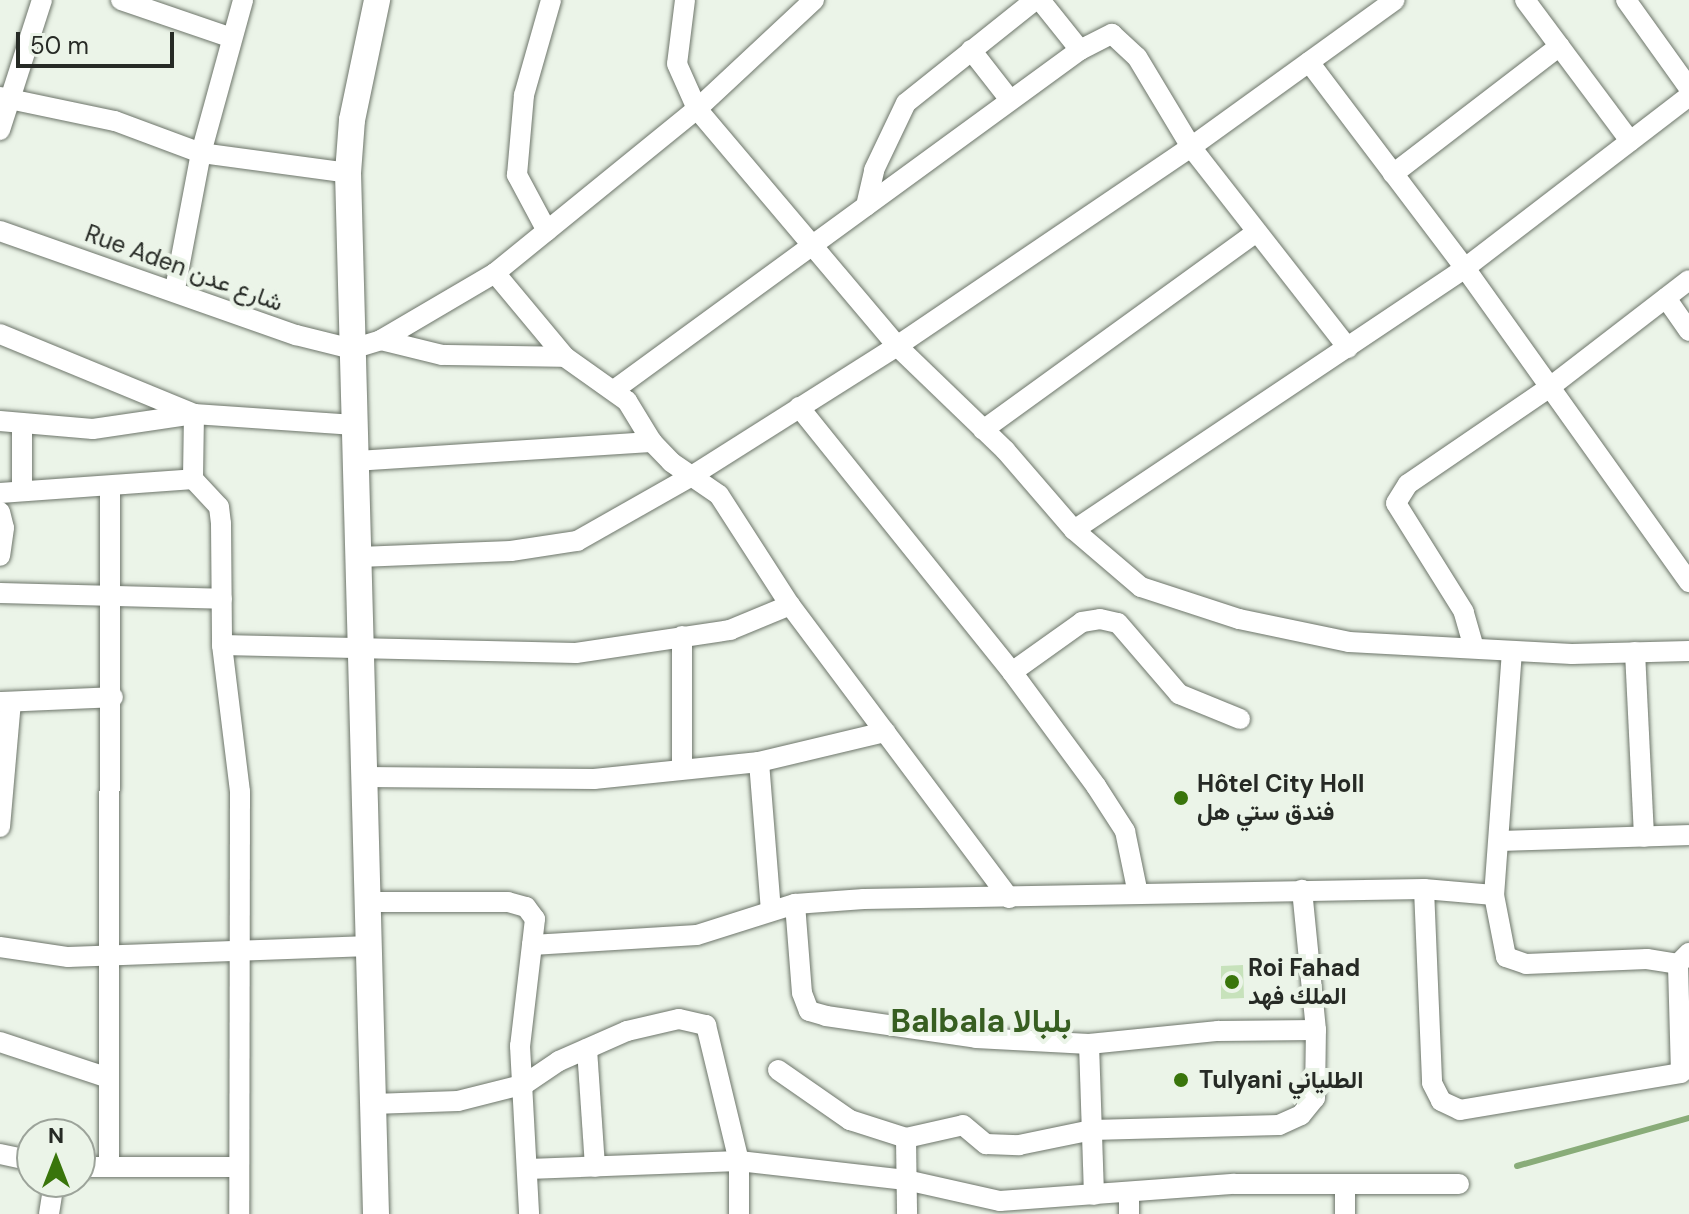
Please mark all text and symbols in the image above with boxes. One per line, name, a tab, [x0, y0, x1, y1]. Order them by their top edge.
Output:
scale bar	[20, 16, 178, 66]
text: 50 m	[30, 30, 89, 61]
street label: Rue Aden شارع عدن	[81, 219, 287, 317]
place label: Hôtel City Holl فندق ستي هل	[1197, 770, 1364, 826]
marker: Hôtel City Holl فندق ستي هل	[1172, 789, 1190, 807]
place label: Roi Fahad الملك فهد	[1248, 954, 1360, 1010]
marker: Roi Fahad الملك فهد	[1223, 973, 1241, 991]
district label: Balbala بلبالا	[891, 1002, 1071, 1040]
place label: Tulyani الطلياني	[1199, 1066, 1363, 1094]
marker: Tulyani الطلياني	[1170, 1069, 1192, 1091]
north arrow	[16, 1118, 96, 1198]
text: N	[48, 1121, 64, 1150]

